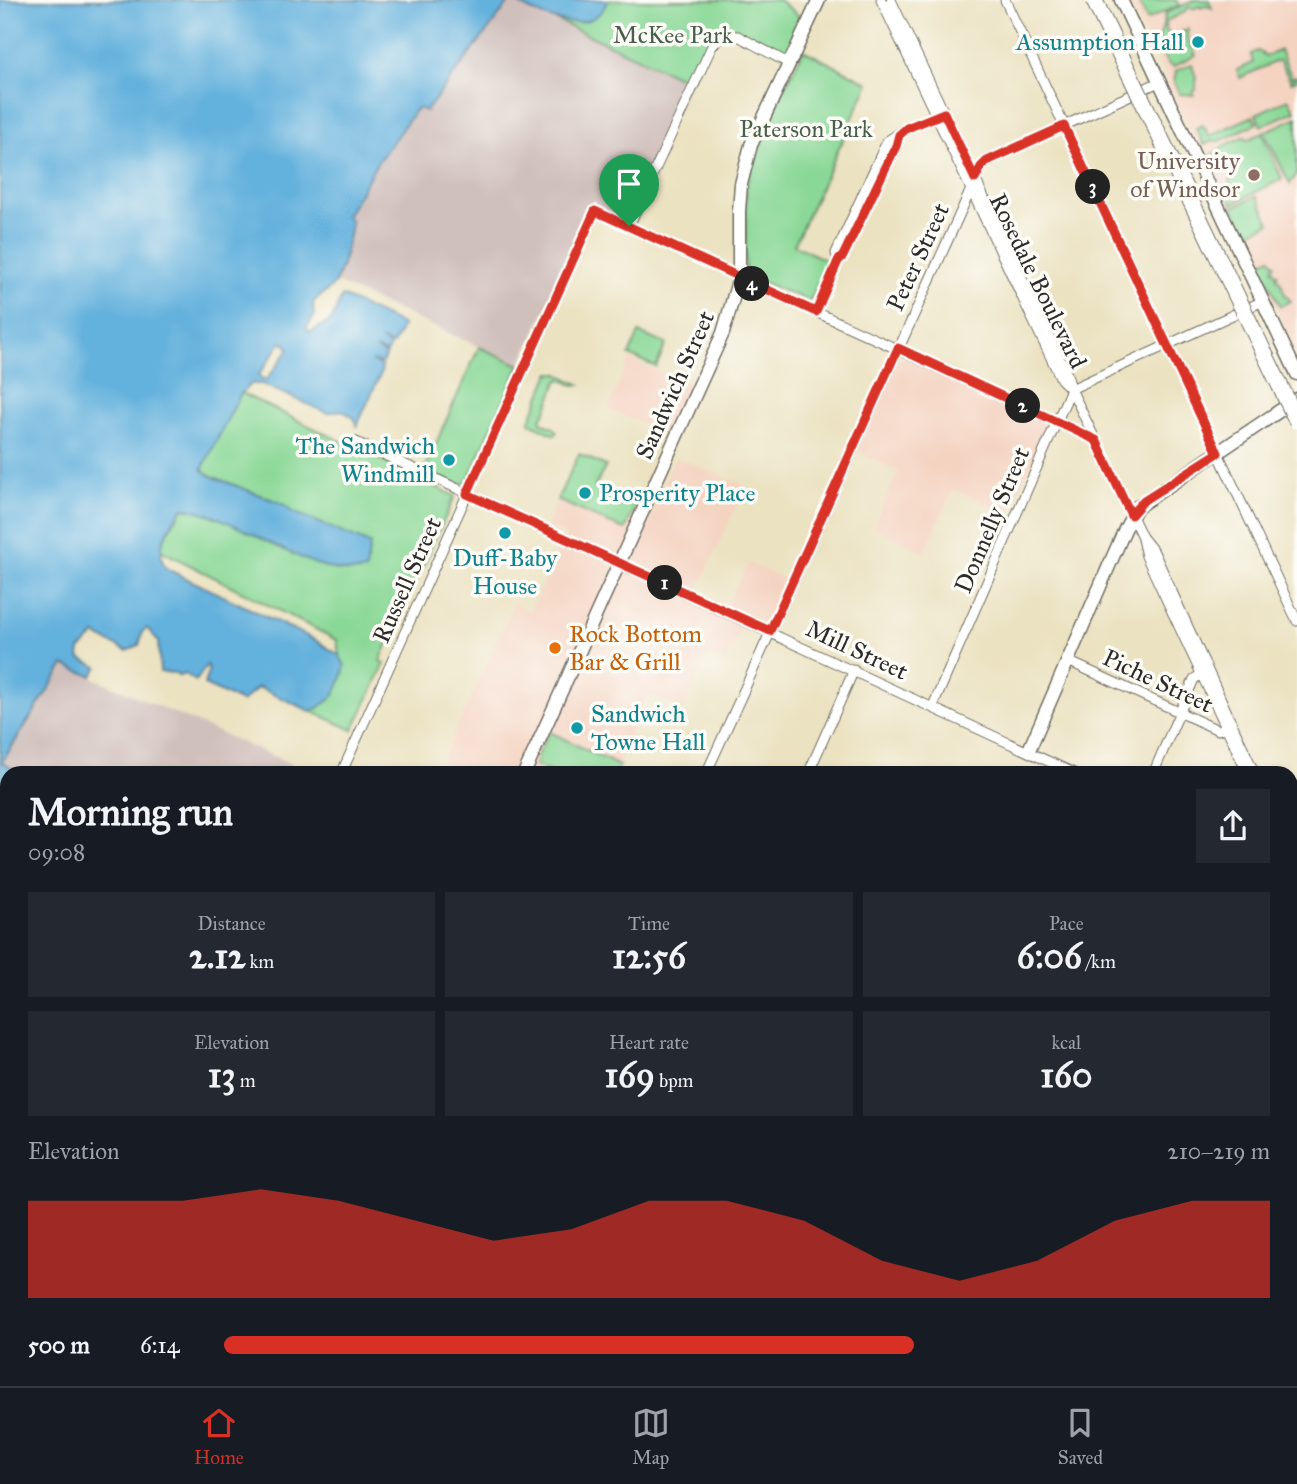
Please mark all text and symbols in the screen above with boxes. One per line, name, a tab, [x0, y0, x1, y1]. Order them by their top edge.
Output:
park label: McKee Park	[613, 20, 734, 50]
place label: Assumption Hall	[1015, 27, 1185, 57]
marker: Assumption Hall	[1190, 34, 1206, 50]
park label: Paterson Park	[739, 114, 874, 144]
place label: University of Windsor	[1130, 146, 1241, 204]
pin	[599, 154, 659, 226]
icon: arrive	[610, 165, 648, 203]
marker: University of Windsor	[1246, 167, 1262, 183]
pin: 3	[1076, 170, 1110, 204]
text: 3	[1089, 175, 1096, 198]
street label: Rosedale Boulevard	[983, 188, 1093, 374]
street label: Peter Street	[880, 198, 956, 316]
pin: 4	[734, 266, 770, 302]
text: 4	[746, 272, 757, 295]
street label: Sandwich Street	[629, 306, 721, 464]
pin: 2	[1006, 388, 1040, 424]
text: 2	[1018, 394, 1027, 417]
place label: The Sandwich Windmill	[296, 431, 435, 489]
street label: Donnelly Street	[948, 442, 1036, 598]
marker: The Sandwich Windmill	[441, 452, 457, 468]
place label: Prosperity Place	[599, 478, 755, 508]
marker: Prosperity Place	[577, 485, 593, 501]
street label: Russell Street	[366, 512, 448, 648]
marker: Duff-Baby House	[497, 525, 513, 541]
place label: Duff-Baby House	[453, 543, 558, 601]
pin: 1	[648, 566, 682, 600]
text: 1	[661, 571, 668, 594]
street label: Mill Street	[801, 613, 913, 687]
place label: Rock Bottom Bar & Grill	[569, 619, 702, 677]
marker: Rock Bottom Bar & Grill	[547, 640, 563, 656]
street label: Piche Street	[1098, 642, 1218, 720]
place label: Sandwich Towne Hall	[591, 699, 706, 757]
marker: Sandwich Towne Hall	[569, 720, 585, 736]
text: Morning run	[28, 789, 233, 835]
button: share	[1196, 789, 1270, 863]
text: 09:08	[28, 838, 85, 866]
text: Distance	[198, 912, 266, 935]
text: Time	[628, 912, 670, 935]
text: Pace	[1049, 912, 1084, 935]
text: 2.12	[189, 935, 245, 978]
text: 12:56	[612, 935, 686, 978]
text: 6:06	[1017, 935, 1082, 978]
text: km	[245, 950, 274, 973]
text: /km	[1082, 950, 1116, 973]
text: Elevation	[194, 1031, 269, 1054]
text: Heart rate	[609, 1031, 689, 1054]
text: kcal	[1051, 1031, 1081, 1054]
text: 13	[208, 1054, 236, 1097]
text: 169	[604, 1054, 655, 1097]
text: 160	[1040, 1054, 1092, 1097]
text: m	[236, 1069, 256, 1092]
text: bpm	[655, 1069, 694, 1092]
text: Elevation	[28, 1137, 119, 1165]
text: 210–219 m	[1167, 1137, 1270, 1165]
text: 500 m	[28, 1331, 90, 1359]
text: 6:14	[140, 1331, 180, 1359]
tab: Home	[194, 1404, 244, 1469]
tab: Map	[632, 1404, 670, 1469]
tab: Saved	[1058, 1404, 1103, 1469]

